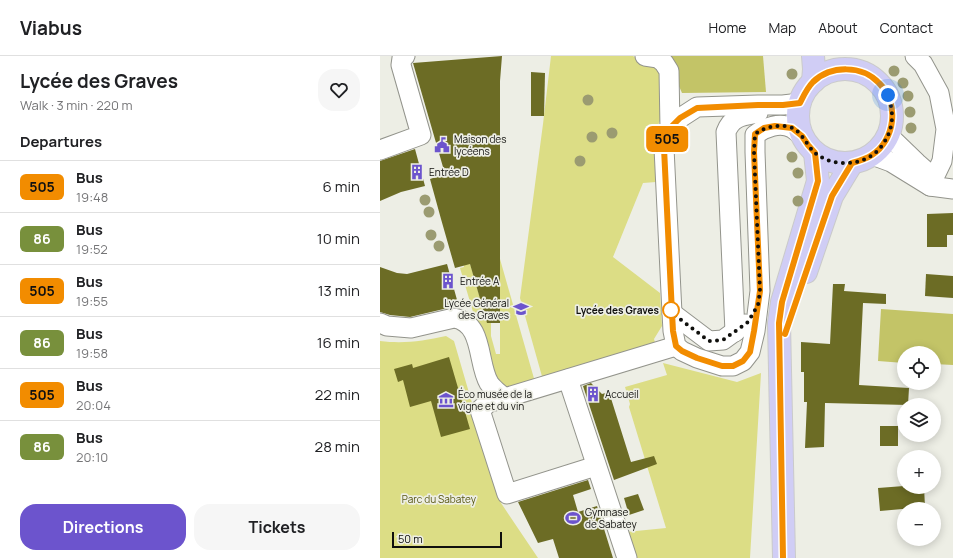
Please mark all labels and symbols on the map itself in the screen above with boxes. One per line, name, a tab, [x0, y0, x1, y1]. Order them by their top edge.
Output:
your location	[878, 85, 898, 105]
line badge: 505	[644, 126, 690, 152]
place label: Maison des lycéens	[454, 132, 506, 158]
public building icon: Maison des lycéens	[433, 136, 451, 154]
building icon: Entrée D	[408, 163, 426, 181]
place label: Entrée D	[429, 165, 469, 179]
building icon: Entrée A	[439, 272, 457, 290]
place label: Entrée A	[460, 274, 500, 288]
place label: Lycée Général des Graves	[444, 296, 509, 322]
school or university icon: Lycée Général des Graves	[512, 300, 530, 318]
marker: Lycée des Graves	[662, 301, 680, 319]
place label: Lycée des Graves	[576, 303, 660, 317]
building icon: Accueil	[584, 385, 602, 403]
place label: Éco musée de la vigne et du vin	[458, 387, 532, 413]
place label: Accueil	[605, 387, 639, 401]
museum icon: Éco musée de la vigne et du vin	[437, 391, 455, 409]
park label: Parc du Sabatey	[402, 492, 477, 506]
place label: Gymnase de Sabatey	[585, 505, 638, 531]
sports icon: Gymnase de Sabatey	[564, 509, 582, 527]
scale bar	[392, 530, 502, 549]

